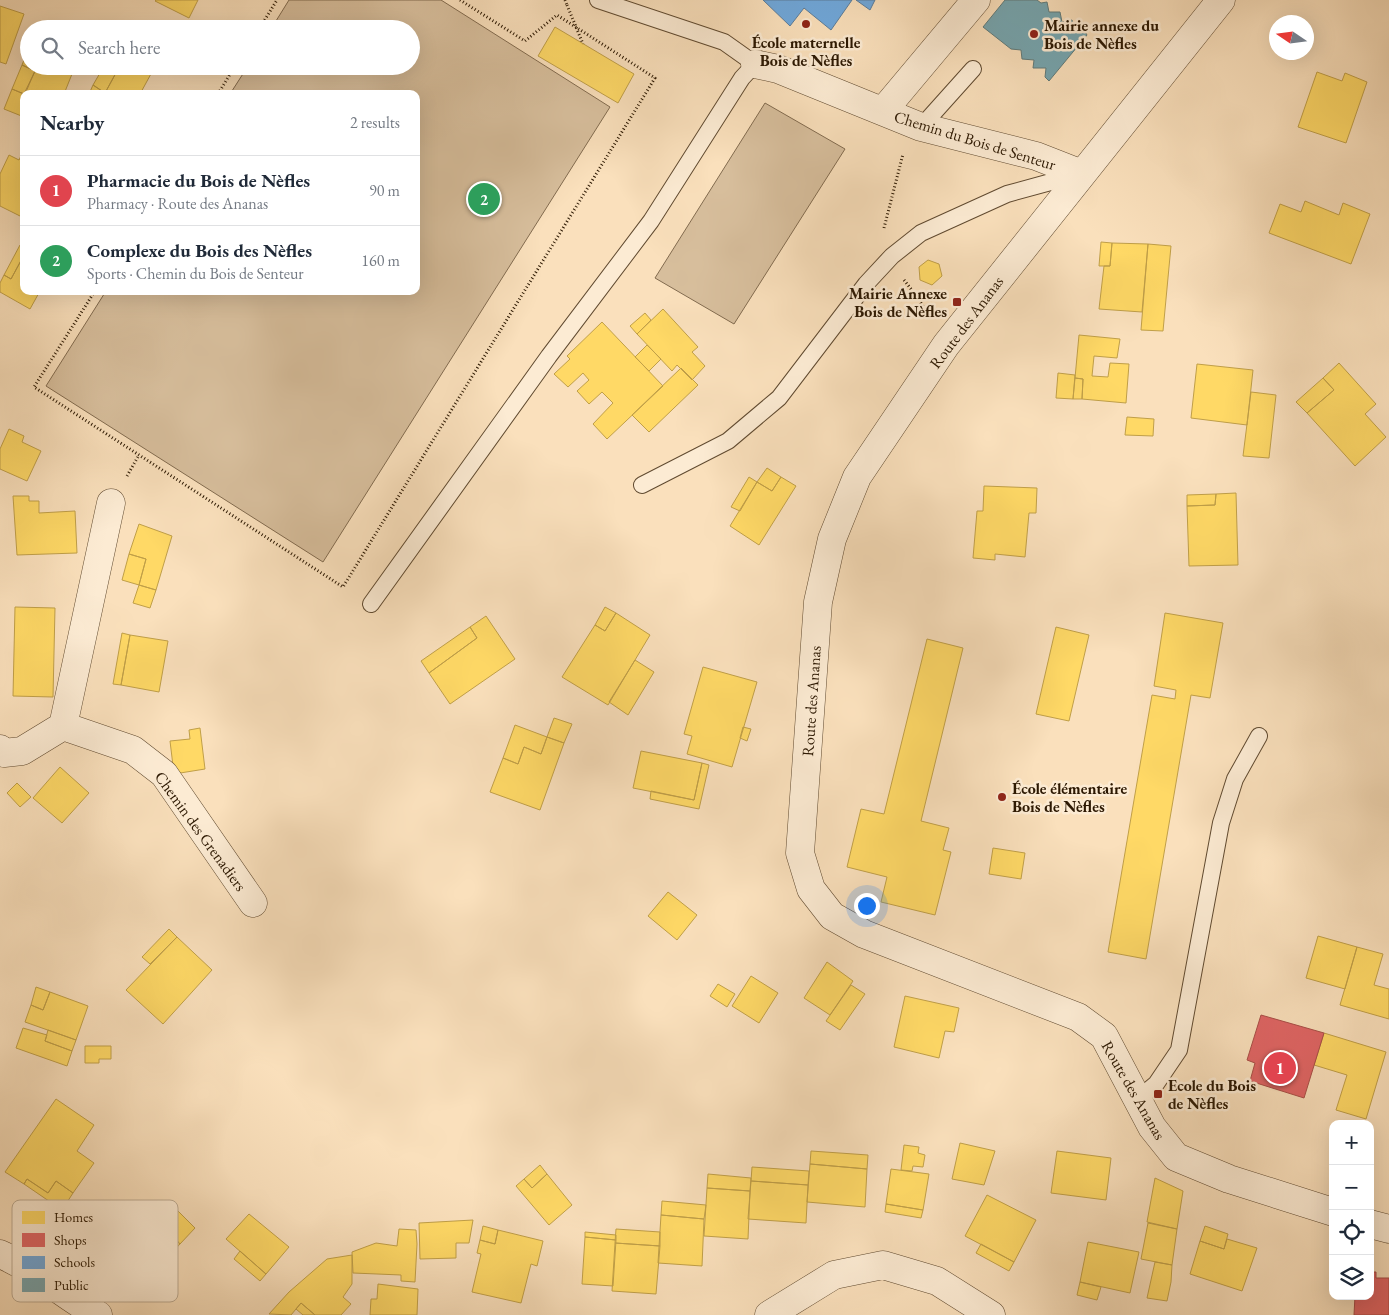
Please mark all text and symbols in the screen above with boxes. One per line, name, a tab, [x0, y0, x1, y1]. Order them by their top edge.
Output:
place label: Mairie annexe du Bois de Nèfles	[1044, 15, 1159, 54]
north arrow	[1269, 15, 1314, 60]
marker: École maternelle Bois de Nèfles	[800, 18, 812, 30]
search box	[20, 20, 420, 75]
marker: Mairie annexe du Bois de Nèfles	[1028, 28, 1040, 40]
place label: École maternelle Bois de Nèfles	[752, 32, 861, 71]
icon: search	[38, 34, 66, 62]
text: Search here	[78, 35, 160, 60]
street label: Chemin du Bois de Senteur	[892, 106, 1059, 175]
text: Nearby	[40, 109, 104, 136]
text: 2 results	[350, 112, 400, 133]
text: Pharmacie du Bois de Nèfles	[87, 168, 310, 193]
text: 1	[52, 180, 60, 201]
text: 90 m	[369, 180, 400, 201]
pin: 2	[468, 180, 500, 218]
text: Pharmacy · Route des Ananas	[87, 193, 268, 214]
text: Complexe du Bois des Nèfles	[87, 238, 312, 263]
text: 2	[52, 250, 60, 271]
text: 160 m	[361, 250, 400, 271]
text: Sports · Chemin du Bois de Senteur	[87, 263, 304, 284]
street label: Route des Ananas	[925, 272, 1008, 373]
place label: Mairie Annexe Bois de Nèfles	[849, 283, 947, 322]
marker: Mairie Annexe Bois de Nèfles	[951, 296, 963, 308]
street label: Route des Ananas	[797, 645, 826, 757]
street label: Chemin des Grenadiers	[150, 767, 251, 895]
place label: École élémentaire Bois de Nèfles	[1012, 778, 1127, 817]
marker: École élémentaire Bois de Nèfles	[996, 791, 1008, 803]
your location	[854, 893, 880, 919]
street label: Route des Ananas	[1097, 1037, 1170, 1143]
pin: 1	[1264, 1049, 1296, 1087]
place label: Ecole du Bois de Nèfles	[1168, 1075, 1256, 1114]
marker: Ecole du Bois de Nèfles	[1152, 1088, 1164, 1100]
map controls	[1329, 1120, 1374, 1300]
button: +	[1329, 1120, 1374, 1165]
button: −	[1329, 1165, 1374, 1210]
legend	[12, 1200, 178, 1302]
text: Homes	[54, 1208, 94, 1226]
button: locate	[1329, 1210, 1374, 1255]
text: Shops	[54, 1231, 87, 1249]
text: Schools	[54, 1253, 95, 1271]
button: layers	[1329, 1255, 1374, 1300]
text: Public	[54, 1276, 89, 1294]

